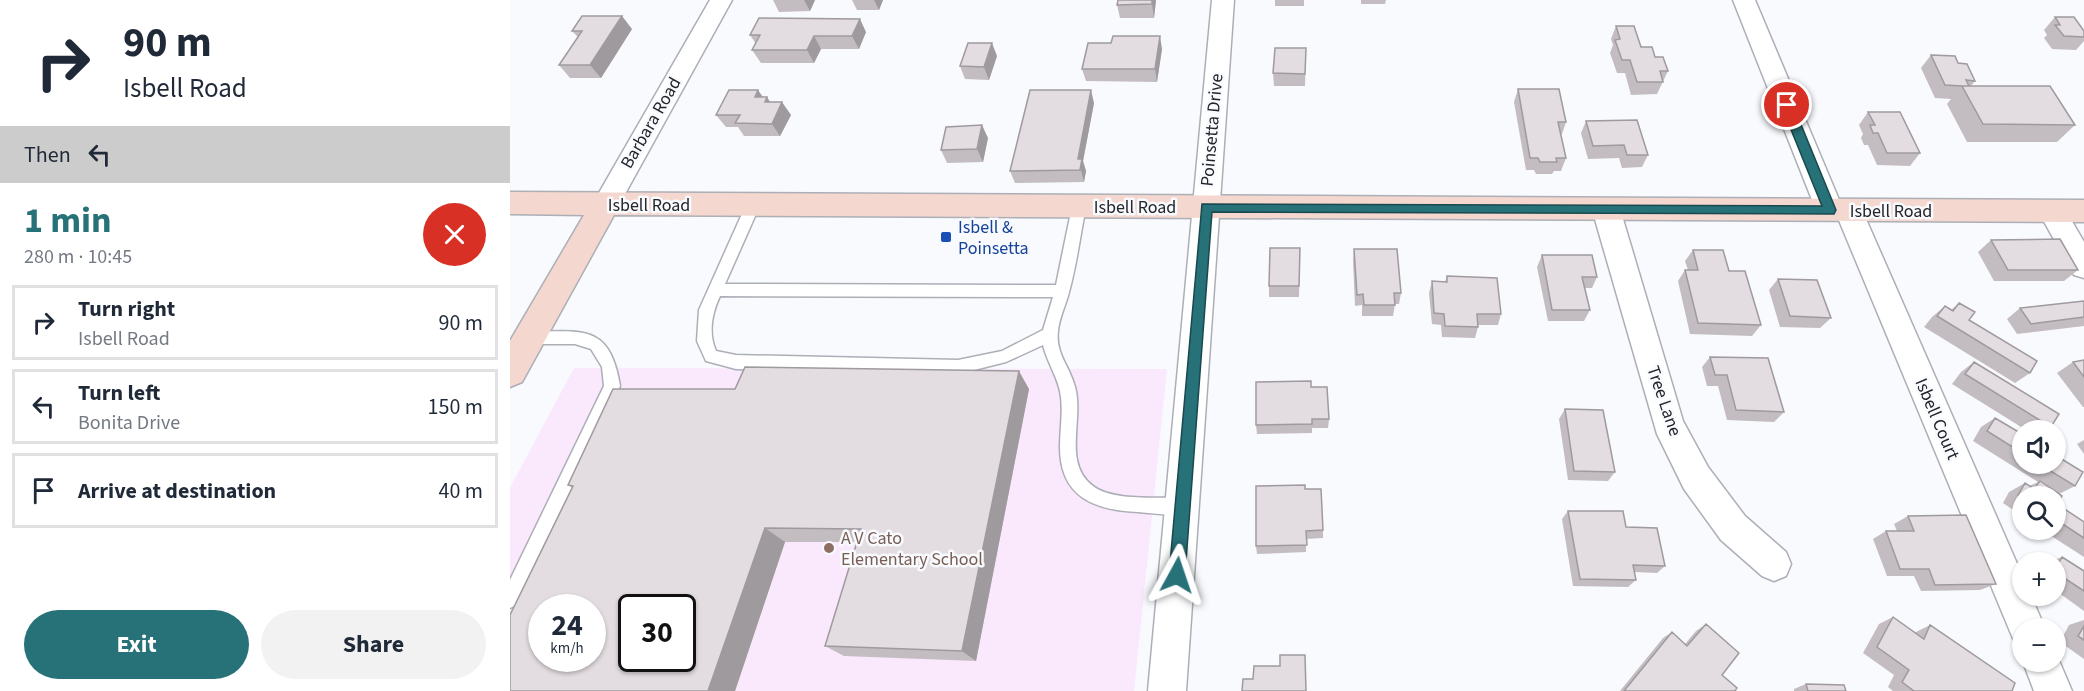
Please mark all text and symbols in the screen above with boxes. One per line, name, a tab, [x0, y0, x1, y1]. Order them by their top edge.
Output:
text: 90 m	[123, 13, 212, 73]
icon: right	[24, 24, 102, 102]
text: Isbell Road	[123, 69, 247, 108]
street label: Poinsetta Drive	[1195, 72, 1229, 187]
street label: Barbara Road	[615, 73, 687, 173]
pin	[1761, 79, 1812, 130]
icon: arrive	[1770, 88, 1803, 121]
icon: left	[83, 138, 116, 171]
text: Then	[24, 139, 71, 171]
street label: Isbell Road	[608, 193, 690, 218]
text: 1 min	[24, 195, 112, 246]
street label: Isbell Road	[1094, 195, 1176, 220]
street label: Isbell Road	[1850, 199, 1932, 224]
button: close	[423, 203, 486, 266]
place label: Isbell & Poinsetta	[958, 215, 1029, 261]
marker: Isbell & Poinsetta	[939, 230, 953, 244]
text: 280 m · 10:45	[24, 243, 132, 271]
text: Turn right	[78, 293, 175, 325]
icon: right	[27, 306, 60, 339]
text: 90 m	[438, 307, 483, 339]
text: Isbell Road	[78, 325, 170, 353]
street label: Tree Lane	[1640, 362, 1688, 440]
street label: Isbell Court	[1909, 374, 1965, 464]
text: Turn left	[78, 377, 160, 409]
icon: left	[27, 390, 60, 423]
text: 150 m	[428, 391, 483, 423]
text: Bonita Drive	[78, 409, 180, 437]
map controls	[2012, 420, 2066, 672]
button: sound	[2012, 420, 2066, 474]
icon: arrive	[27, 474, 60, 507]
text: Arrive at destination	[78, 475, 276, 507]
text: 40 m	[438, 475, 483, 507]
button: search	[2012, 486, 2066, 540]
place label: A V Cato Elementary School	[841, 526, 983, 572]
marker: A V Cato Elementary School	[822, 541, 836, 555]
position arrow	[1145, 543, 1209, 607]
button: +	[2012, 552, 2066, 606]
speed limit sign: 30	[618, 594, 696, 672]
text: 24	[551, 604, 583, 647]
button: Exit	[24, 610, 249, 679]
button: Share	[261, 610, 486, 679]
button: −	[2012, 618, 2066, 672]
text: km/h	[550, 638, 584, 659]

